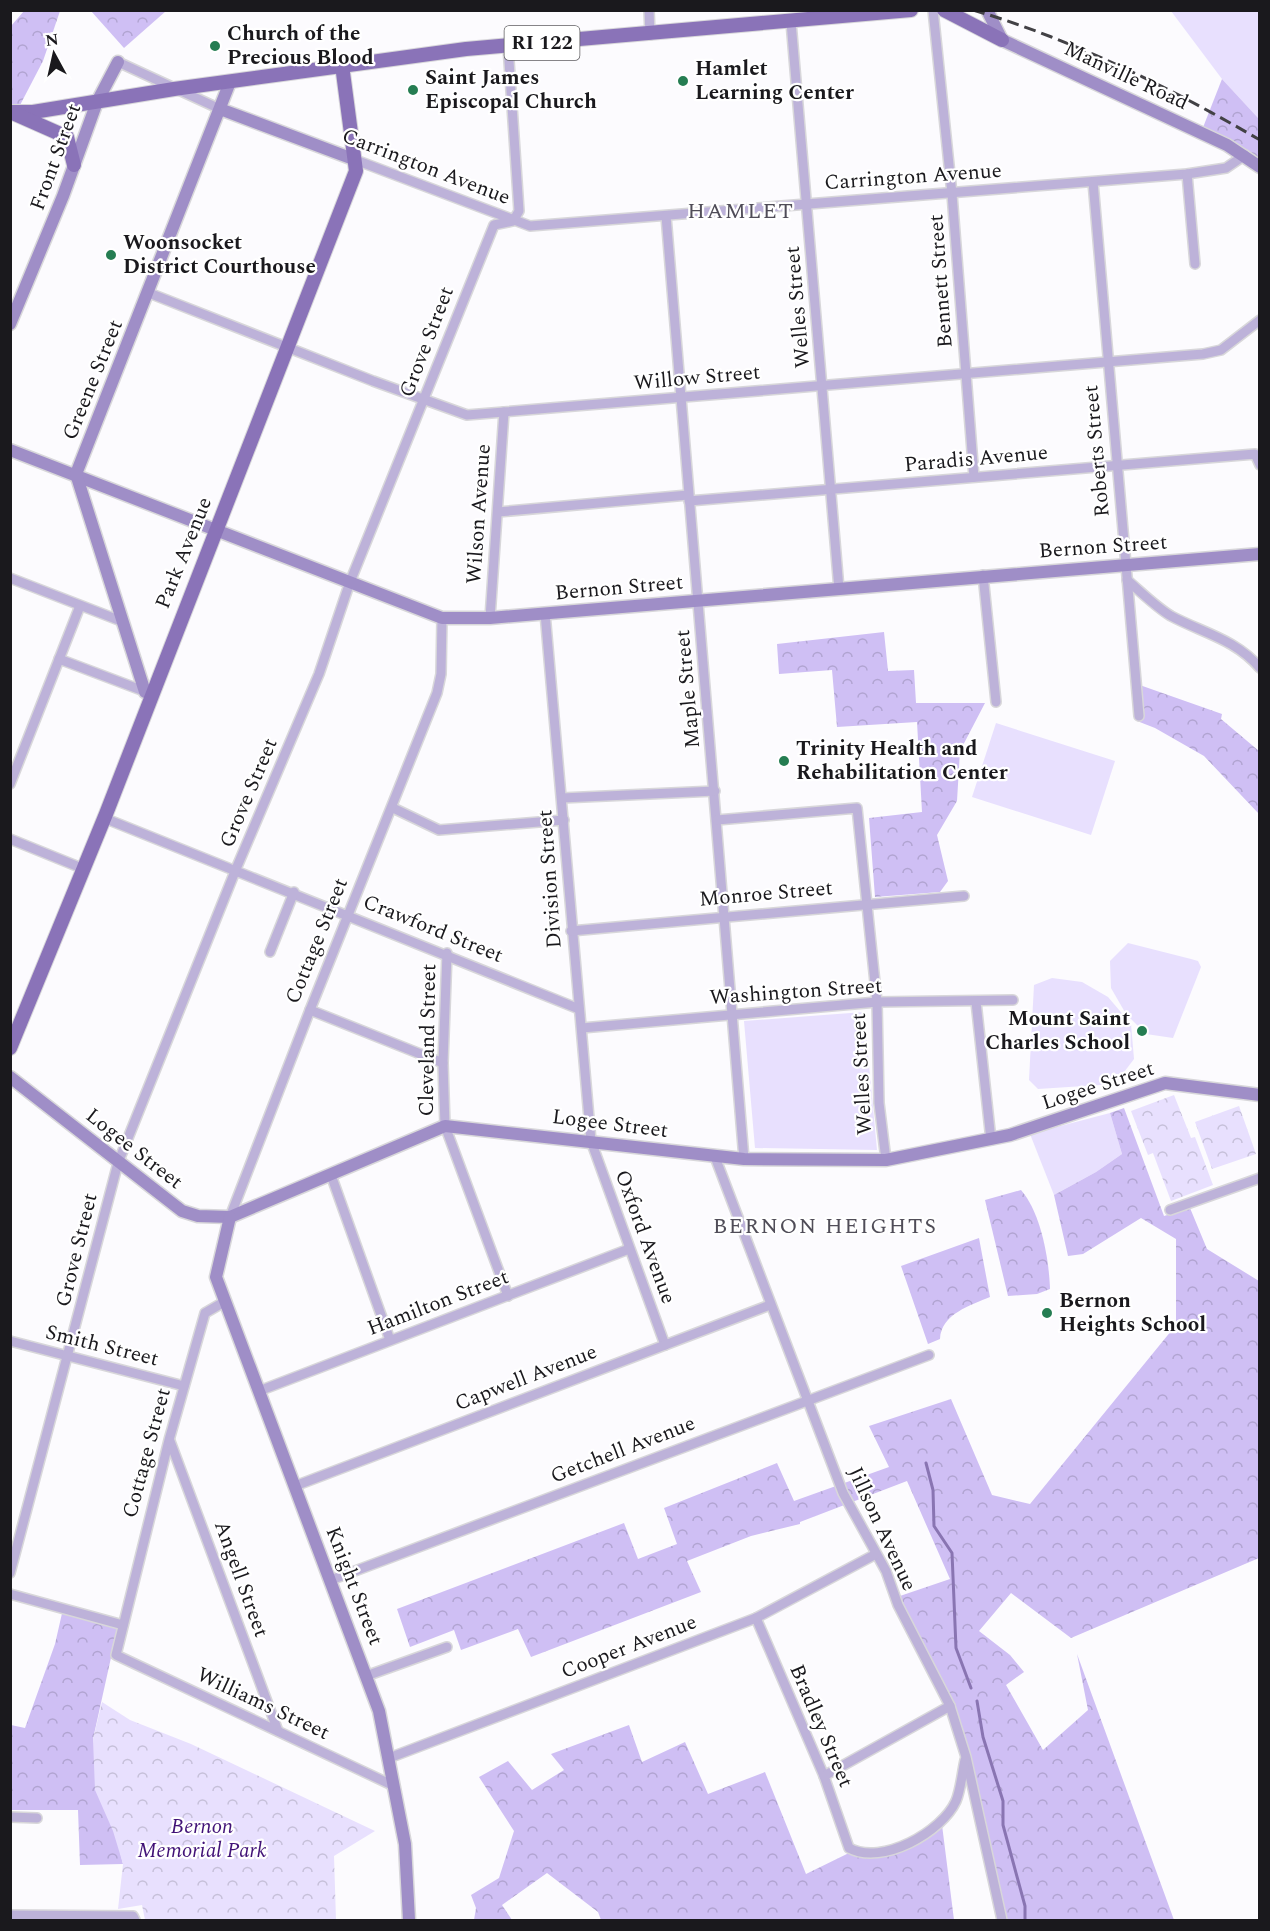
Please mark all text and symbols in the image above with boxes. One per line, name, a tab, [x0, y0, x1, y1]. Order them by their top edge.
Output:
place label: Church of the Precious Blood	[227, 18, 374, 74]
north arrow	[24, 24, 84, 84]
road number: RI 122	[504, 26, 580, 60]
text: N	[44, 27, 60, 53]
street label: Manville Road	[1058, 33, 1194, 119]
marker: Church of the Precious Blood	[208, 39, 222, 53]
place label: Hamlet Learning Center	[695, 53, 854, 109]
place label: Saint James Episcopal Church	[425, 62, 597, 118]
marker: Hamlet Learning Center	[676, 74, 690, 88]
marker: Saint James Episcopal Church	[406, 83, 420, 97]
street label: Front Street	[22, 99, 90, 215]
street label: Carrington Avenue	[337, 120, 515, 214]
street label: Carrington Avenue	[823, 155, 1003, 199]
district label: HAMLET	[687, 195, 795, 228]
street label: Bennett Street	[920, 213, 962, 349]
place label: Woonsocket District Courthouse	[123, 227, 316, 283]
street label: Welles Street	[777, 245, 819, 369]
marker: Woonsocket District Courthouse	[104, 248, 118, 262]
street label: Grove Street	[391, 282, 463, 402]
street label: Greene Street	[54, 315, 132, 445]
street label: Willow Street	[632, 357, 762, 399]
street label: Roberts Street	[1075, 384, 1119, 518]
street label: Paradis Avenue	[903, 437, 1049, 481]
street label: Wilson Avenue	[458, 443, 500, 585]
street label: Park Avenue	[147, 492, 221, 614]
street label: Bernon Street	[1038, 527, 1168, 567]
street label: Bernon Street	[554, 566, 684, 610]
street label: Maple Street	[667, 628, 709, 750]
street label: Grove Street	[212, 733, 286, 853]
place label: Trinity Health and Rehabilitation Center	[796, 733, 1008, 789]
marker: Trinity Health and Rehabilitation Center	[777, 754, 791, 768]
street label: Division Street	[529, 809, 571, 949]
street label: Monroe Street	[698, 872, 834, 916]
street label: Cottage Street	[277, 873, 357, 1009]
street label: Crawford Street	[358, 886, 508, 972]
street label: Cleveland Street	[411, 963, 445, 1117]
street label: Washington Street	[709, 970, 883, 1014]
place label: Mount Saint Charles School	[985, 1003, 1130, 1059]
street label: Welles Street	[843, 1012, 881, 1136]
marker: Mount Saint Charles School	[1135, 1024, 1149, 1038]
street label: Logee Street	[1038, 1053, 1158, 1119]
street label: Logee Street	[78, 1101, 190, 1197]
street label: Logee Street	[550, 1101, 670, 1147]
street label: Oxford Avenue	[606, 1165, 684, 1309]
street label: Grove Street	[47, 1190, 107, 1310]
district label: BERNON HEIGHTS	[713, 1210, 937, 1243]
street label: Hamilton Street	[363, 1261, 513, 1345]
place label: Bernon Heights School	[1059, 1285, 1206, 1341]
marker: Bernon Heights School	[1040, 1306, 1054, 1320]
street label: Smith Street	[42, 1316, 162, 1376]
street label: Capwell Avenue	[450, 1336, 602, 1420]
street label: Cottage Street	[114, 1384, 180, 1522]
street label: Getchell Avenue	[546, 1408, 700, 1492]
street label: Jillson Avenue	[839, 1461, 925, 1597]
street label: Angell Street	[205, 1516, 277, 1642]
street label: Knight Street	[317, 1522, 391, 1650]
street label: Cooper Avenue	[556, 1606, 702, 1688]
street label: Williams Street	[191, 1659, 335, 1749]
street label: Bradley Street	[781, 1659, 861, 1793]
park label: Bernon Memorial Park	[137, 1811, 267, 1867]

